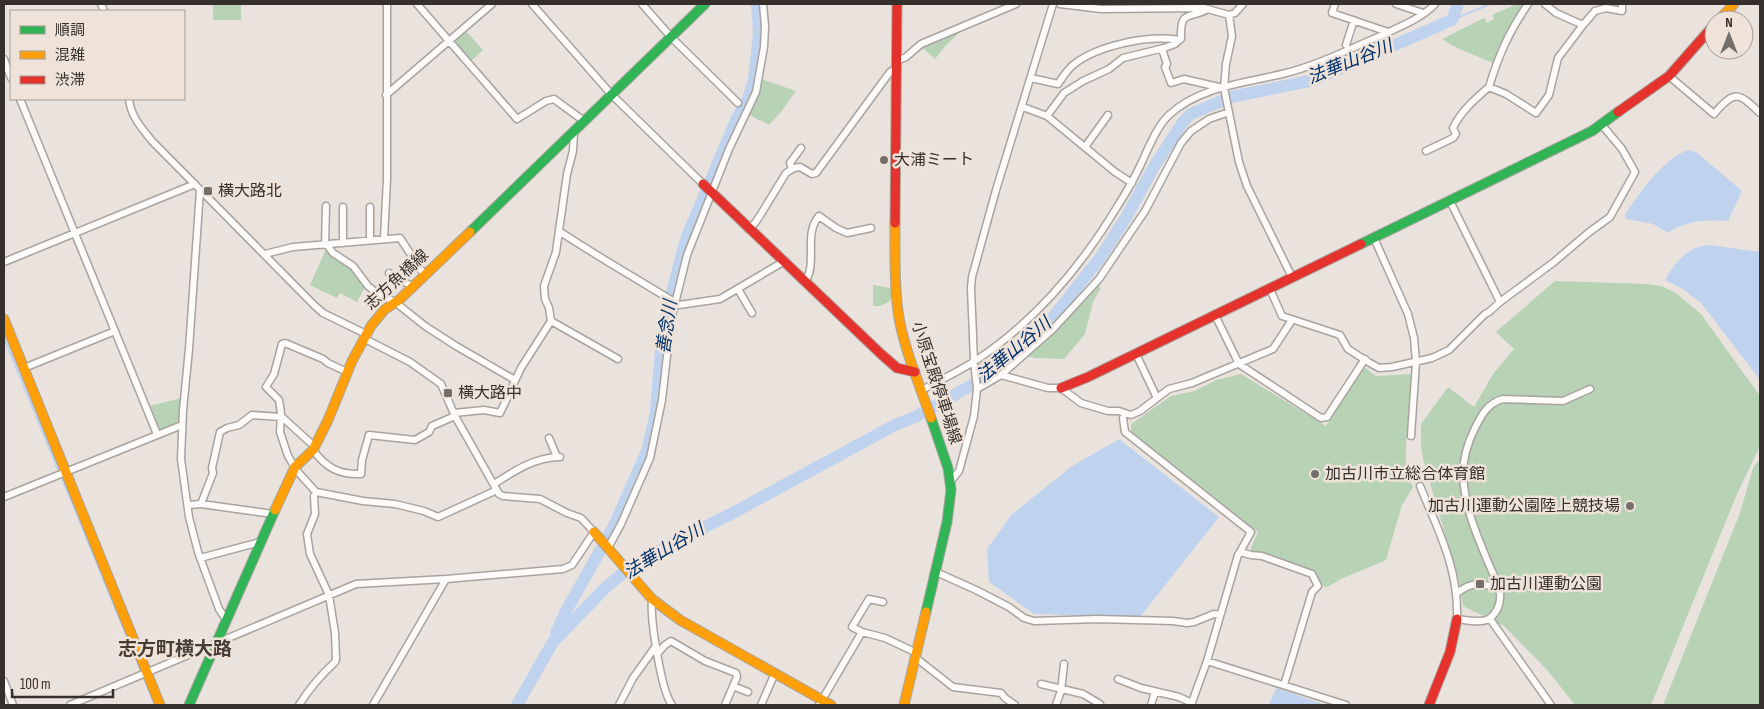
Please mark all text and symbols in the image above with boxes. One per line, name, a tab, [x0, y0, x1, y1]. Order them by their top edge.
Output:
legend	[10, 10, 185, 100]
north arrow	[1704, 10, 1754, 60]
text: N	[1725, 14, 1733, 31]
text: 順調	[55, 21, 85, 40]
water label: 法華山谷川	[1304, 35, 1398, 89]
text: 混雑	[55, 46, 85, 65]
text: 渋滞	[55, 71, 85, 90]
place label: 大浦ミート	[894, 151, 974, 170]
marker: 大浦ミート	[878, 154, 890, 166]
place label: 横大路北	[218, 182, 282, 201]
marker: 横大路北	[202, 185, 214, 197]
street label: 志方魚橋線	[361, 245, 433, 314]
water label: 善念川	[653, 297, 681, 355]
water label: 法華山谷川	[973, 312, 1057, 387]
street label: 小原宝殿停車場線	[907, 319, 965, 447]
place label: 横大路中	[458, 384, 522, 403]
marker: 横大路中	[442, 387, 454, 399]
place label: 加古川市立総合体育館	[1325, 465, 1485, 484]
marker: 加古川市立総合体育館	[1309, 468, 1321, 480]
place label: 加古川運動公園陸上競技場	[1428, 497, 1620, 516]
marker: 加古川運動公園陸上競技場	[1624, 500, 1636, 512]
water label: 法華山谷川	[620, 518, 710, 583]
place label: 加古川運動公園	[1490, 575, 1602, 594]
marker: 加古川運動公園	[1474, 578, 1486, 590]
district label: 志方町横大路	[118, 638, 232, 661]
scale bar	[12, 666, 114, 698]
text: 100 m	[20, 675, 51, 694]

